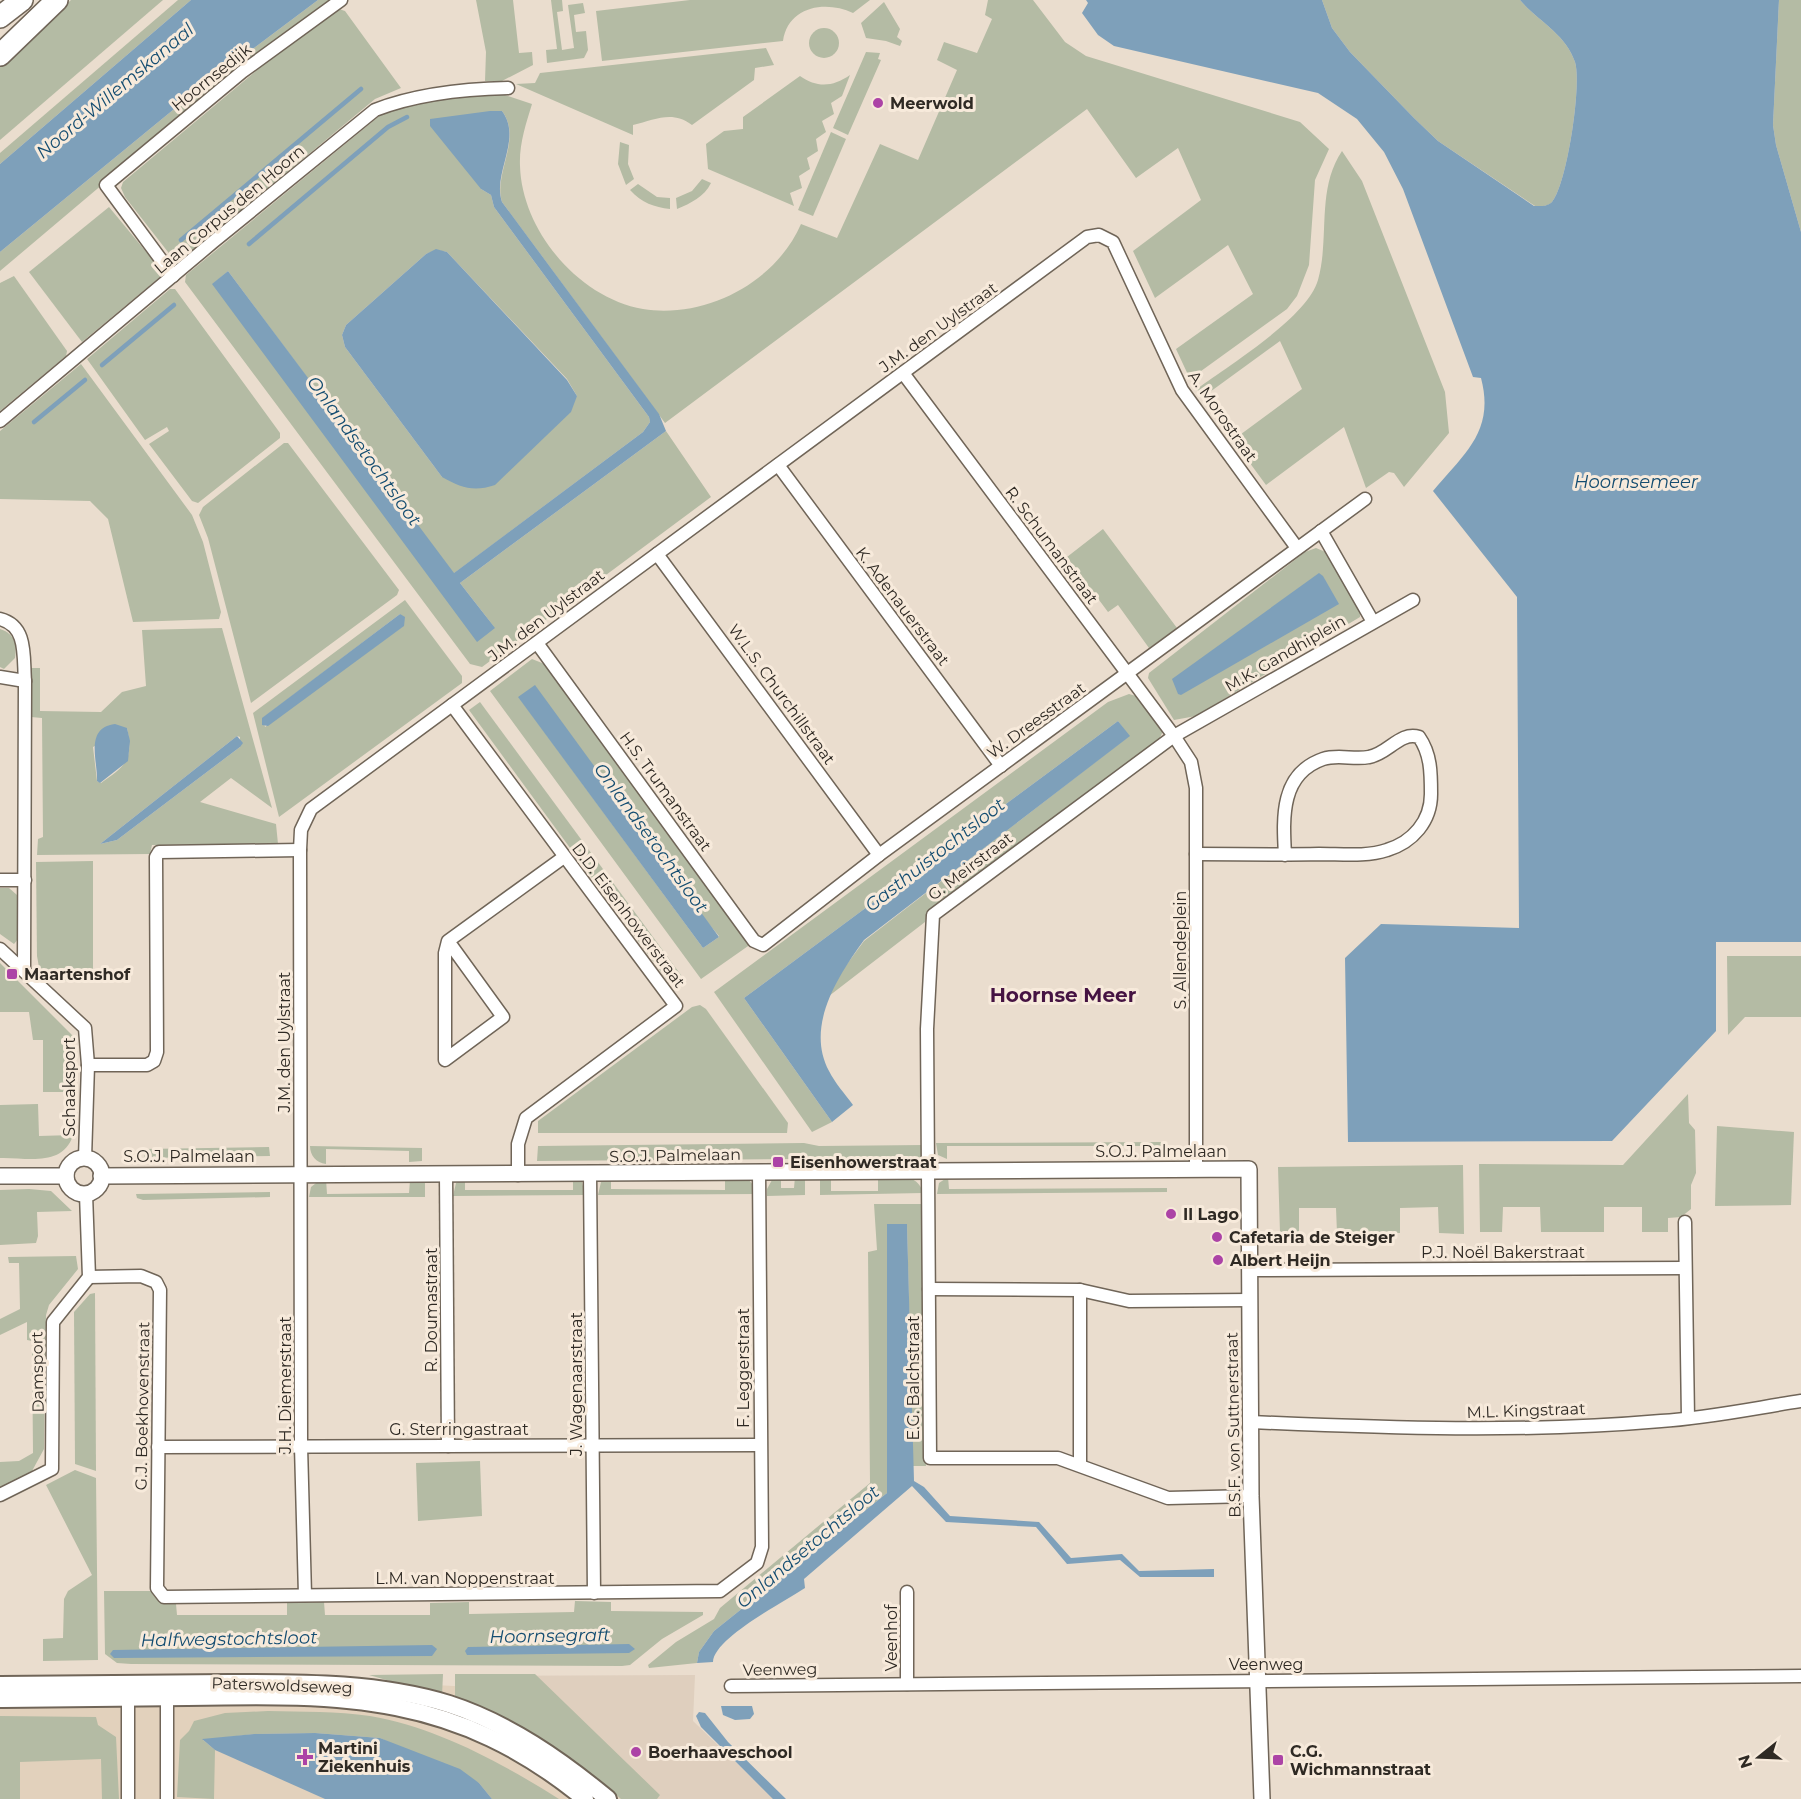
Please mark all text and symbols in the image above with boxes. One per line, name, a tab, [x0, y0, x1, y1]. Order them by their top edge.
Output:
water label: Noord-Willemskanaal	[32, 19, 198, 163]
street label: Hoornsedijk	[168, 39, 255, 115]
place label: Meerwold	[890, 94, 974, 113]
marker: Meerwold	[871, 96, 885, 110]
street label: Laan Corpus den Hoorn	[150, 141, 308, 278]
street label: J.M. den Uylstraat	[875, 278, 1001, 377]
street label: A. Morostraat	[1184, 367, 1261, 466]
water label: Onlandsetochtsloot	[302, 372, 426, 531]
water label: Hoornsemeer	[1574, 471, 1699, 493]
street label: R. Schumanstraat	[1001, 483, 1102, 608]
street label: K. Adenauerstraat	[852, 543, 954, 670]
street label: J.M. den Uylstraat	[484, 565, 609, 666]
street label: M.K. Gandhiplein	[1222, 611, 1349, 696]
street label: W.L.S. Churchillstraat	[724, 620, 839, 769]
street label: W. Dreesstraat	[983, 678, 1090, 762]
street label: H.S. Trumanstraat	[616, 728, 716, 855]
water label: Onlandsetochtsloot	[589, 759, 713, 918]
water label: Gasthuistochtsloot	[861, 793, 1010, 916]
street label: G. Meirstraat	[924, 828, 1017, 904]
street label: D.D. Eisenhowerstraat	[568, 839, 689, 992]
street label: S. Allendeplein	[1171, 891, 1190, 1009]
place label: Maartenshof	[24, 965, 131, 984]
marker: Maartenshof	[5, 967, 19, 981]
street label: J.M. den Uylstraat	[275, 971, 294, 1113]
district label: Hoornse Meer	[990, 983, 1137, 1007]
street label: Schaaksport	[60, 1037, 79, 1137]
street label: S.O.J. Palmelaan	[1095, 1142, 1227, 1161]
street label: S.O.J. Palmelaan	[609, 1145, 741, 1166]
street label: S.O.J. Palmelaan	[123, 1147, 255, 1166]
place label: Eisenhowerstraat	[790, 1153, 937, 1172]
marker: Eisenhowerstraat	[771, 1155, 785, 1169]
place label: Il Lago	[1183, 1205, 1239, 1224]
marker: Il Lago	[1164, 1207, 1178, 1221]
place label: Cafetaria de Steiger	[1229, 1228, 1395, 1247]
marker: Cafetaria de Steiger	[1210, 1230, 1224, 1244]
street label: P.J. Noël Bakerstraat	[1421, 1243, 1586, 1262]
street label: R. Doumastraat	[422, 1247, 441, 1373]
place label: Albert Heijn	[1229, 1251, 1331, 1270]
marker: Albert Heijn	[1211, 1253, 1225, 1267]
street label: F. Leggerstraat	[734, 1308, 753, 1428]
street label: J. Wagenaarstraat	[567, 1312, 586, 1457]
street label: E.G. Balchstraat	[904, 1315, 923, 1441]
street label: J.H. Diemerstraat	[276, 1316, 295, 1455]
street label: G.J. Boekhovenstraat	[132, 1321, 153, 1490]
street label: Damsport	[27, 1331, 48, 1413]
street label: B.S.F. von Suttnerstraat	[1222, 1331, 1245, 1518]
street label: M.L. Kingstraat	[1466, 1399, 1586, 1422]
street label: G. Sterringastraat	[389, 1420, 529, 1439]
water label: Onlandsetochtsloot	[732, 1480, 884, 1613]
street label: L.M. van Noppenstraat	[375, 1569, 555, 1588]
street label: Veenhof	[882, 1604, 901, 1671]
water label: Hoornsegraft	[489, 1624, 611, 1648]
water label: Halfwegstochtsloot	[140, 1626, 318, 1652]
street label: Veenweg	[1229, 1655, 1303, 1674]
street label: Veenweg	[742, 1659, 818, 1680]
street label: Paterswoldseweg	[211, 1674, 353, 1697]
north arrow	[1729, 1727, 1789, 1787]
place label: Martini Ziekenhuis	[318, 1739, 411, 1776]
place label: C.G. Wichmannstraat	[1290, 1742, 1431, 1779]
place label: Boerhaaveschool	[648, 1743, 793, 1762]
marker: Boerhaaveschool	[629, 1745, 643, 1759]
marker: Martini Ziekenhuis	[296, 1748, 314, 1766]
text: N	[1734, 1752, 1756, 1771]
marker: C.G. Wichmannstraat	[1271, 1753, 1285, 1767]

